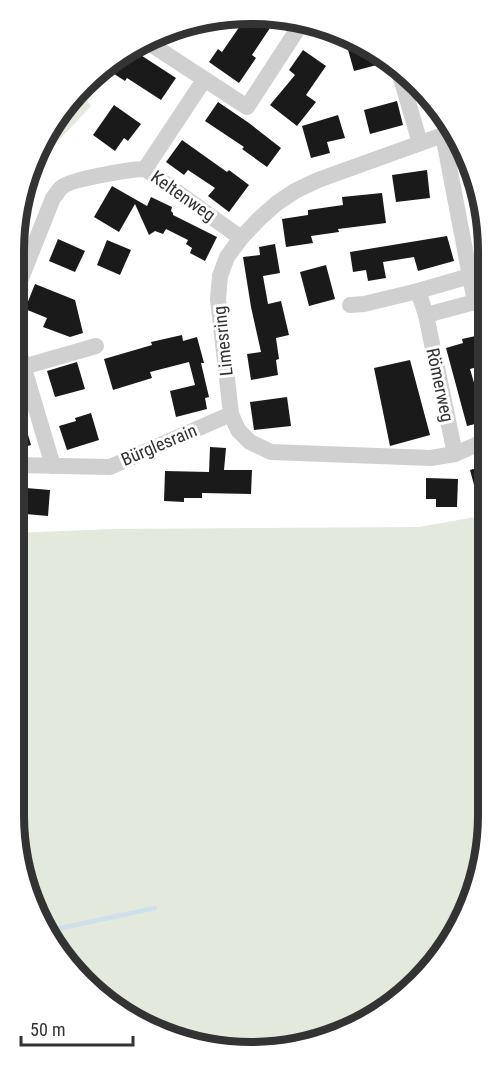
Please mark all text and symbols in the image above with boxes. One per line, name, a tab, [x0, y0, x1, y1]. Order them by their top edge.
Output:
street label: Keltenweg	[147, 166, 219, 225]
street label: Limesring	[208, 305, 237, 377]
street label: Römerweg	[422, 346, 459, 424]
street label: Bürglesrain	[118, 419, 200, 470]
scale bar	[21, 1009, 134, 1047]
text: 50 m	[30, 1019, 65, 1040]

